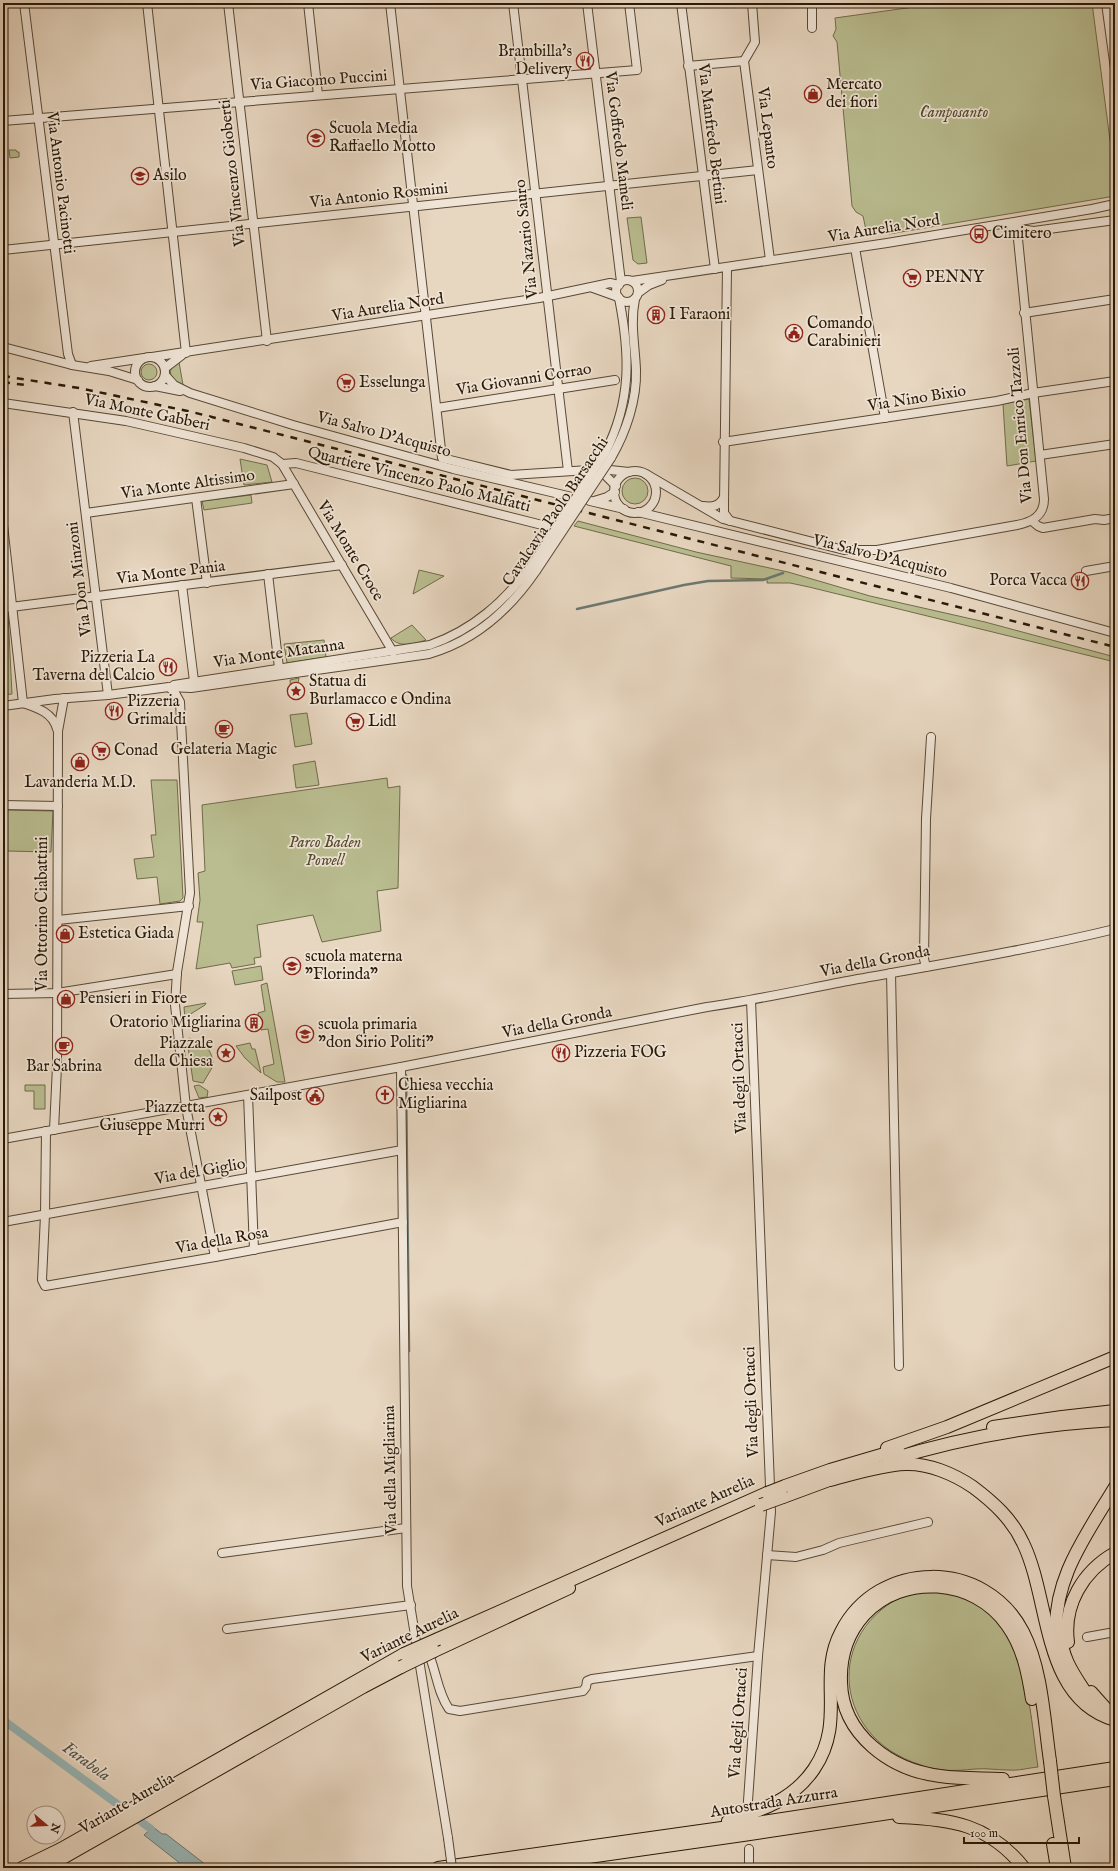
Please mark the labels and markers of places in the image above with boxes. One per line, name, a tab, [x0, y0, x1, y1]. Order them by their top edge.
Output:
place label: Brambilla's Delivery	[498, 42, 572, 80]
restaurant icon: Brambilla's Delivery	[575, 51, 595, 71]
place label: Mercato dei fiori	[826, 75, 882, 113]
shop icon: Mercato dei fiori	[803, 84, 823, 104]
place label: Scuola Media Raffaello Motto	[329, 119, 436, 157]
school or university icon: Scuola Media Raffaello Motto	[306, 128, 326, 148]
school or university icon: Asilo	[130, 166, 150, 186]
place label: Asilo	[152, 166, 187, 186]
bus stop icon: Cimitero	[969, 224, 989, 244]
place label: Cimitero	[992, 224, 1052, 244]
supermarket icon: PENNY	[902, 268, 922, 288]
place label: PENNY	[925, 268, 985, 288]
building icon: I Faraoni	[646, 305, 666, 325]
place label: I Faraoni	[669, 305, 730, 325]
place label: Comando Carabinieri	[807, 314, 881, 352]
public building icon: Comando Carabinieri	[784, 323, 804, 343]
supermarket icon: Esselunga	[336, 373, 356, 393]
place label: Esselunga	[359, 373, 425, 393]
place label: Porca Vacca	[989, 571, 1067, 591]
restaurant icon: Porca Vacca	[1070, 571, 1090, 591]
place label: Pizzeria La Taverna del Calcio	[33, 648, 155, 686]
restaurant icon: Pizzeria La Taverna del Calcio	[158, 657, 178, 677]
place label: Statua di Burlamacco e Ondina	[309, 672, 451, 710]
place icon: Statua di Burlamacco e Ondina	[286, 681, 306, 701]
place label: Pizzeria Grimaldi	[127, 692, 186, 730]
restaurant icon: Pizzeria Grimaldi	[104, 701, 124, 721]
supermarket icon: Lidl	[345, 712, 365, 732]
place label: Lidl	[368, 712, 397, 732]
cafe icon: Gelateria Magic	[214, 719, 234, 739]
place label: Gelateria Magic	[171, 740, 277, 760]
supermarket icon: Conad	[91, 741, 111, 761]
place label: Conad	[114, 741, 158, 761]
shop icon: Lavanderia M.D.	[70, 752, 90, 772]
place label: Lavanderia M.D.	[24, 773, 136, 793]
shop icon: Estetica Giada	[55, 924, 75, 944]
place label: Estetica Giada	[78, 924, 174, 944]
place label: scuola materna "Florinda"	[305, 947, 403, 985]
school or university icon: scuola materna "Florinda"	[282, 956, 302, 976]
shop icon: Pensieri in Fiore	[56, 989, 76, 1009]
place label: Pensieri in Fiore	[79, 989, 187, 1009]
place label: Oratorio Migliarina	[110, 1013, 241, 1033]
building icon: Oratorio Migliarina	[244, 1013, 264, 1033]
place label: scuola primaria "don Sirio Politi"	[318, 1015, 434, 1053]
school or university icon: scuola primaria "don Sirio Politi"	[295, 1024, 315, 1044]
place label: Piazzale della Chiesa	[134, 1034, 213, 1072]
cafe icon: Bar Sabrina	[54, 1036, 74, 1056]
place icon: Piazzale della Chiesa	[216, 1043, 236, 1063]
restaurant icon: Pizzeria FOG	[551, 1043, 571, 1063]
place label: Pizzeria FOG	[574, 1043, 667, 1063]
place label: Bar Sabrina	[26, 1057, 102, 1077]
place label: Chiesa vecchia Migliarina	[398, 1076, 493, 1114]
church icon: Chiesa vecchia Migliarina	[375, 1085, 395, 1105]
place label: Sailpost	[250, 1086, 303, 1106]
public building icon: Sailpost	[305, 1086, 325, 1106]
place label: Piazzetta Giuseppe Murri	[99, 1098, 205, 1136]
place icon: Piazzetta Giuseppe Murri	[208, 1107, 228, 1127]

